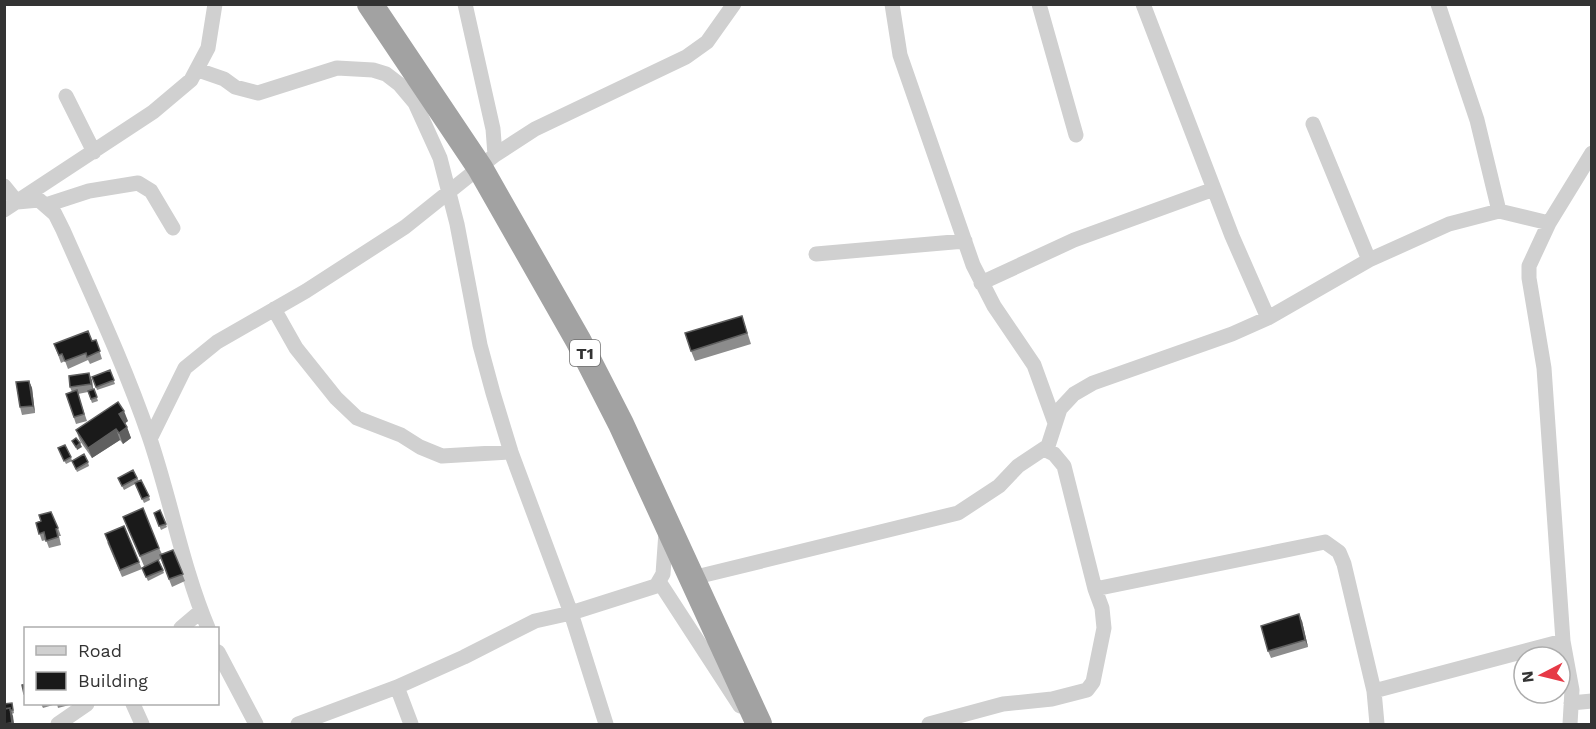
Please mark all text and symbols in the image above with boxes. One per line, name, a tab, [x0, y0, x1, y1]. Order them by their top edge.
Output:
road number: T1	[570, 340, 600, 366]
legend	[24, 627, 219, 705]
text: Road	[78, 640, 122, 661]
north arrow	[1512, 645, 1572, 705]
text: Building	[78, 670, 148, 691]
text: N	[1517, 670, 1538, 684]

